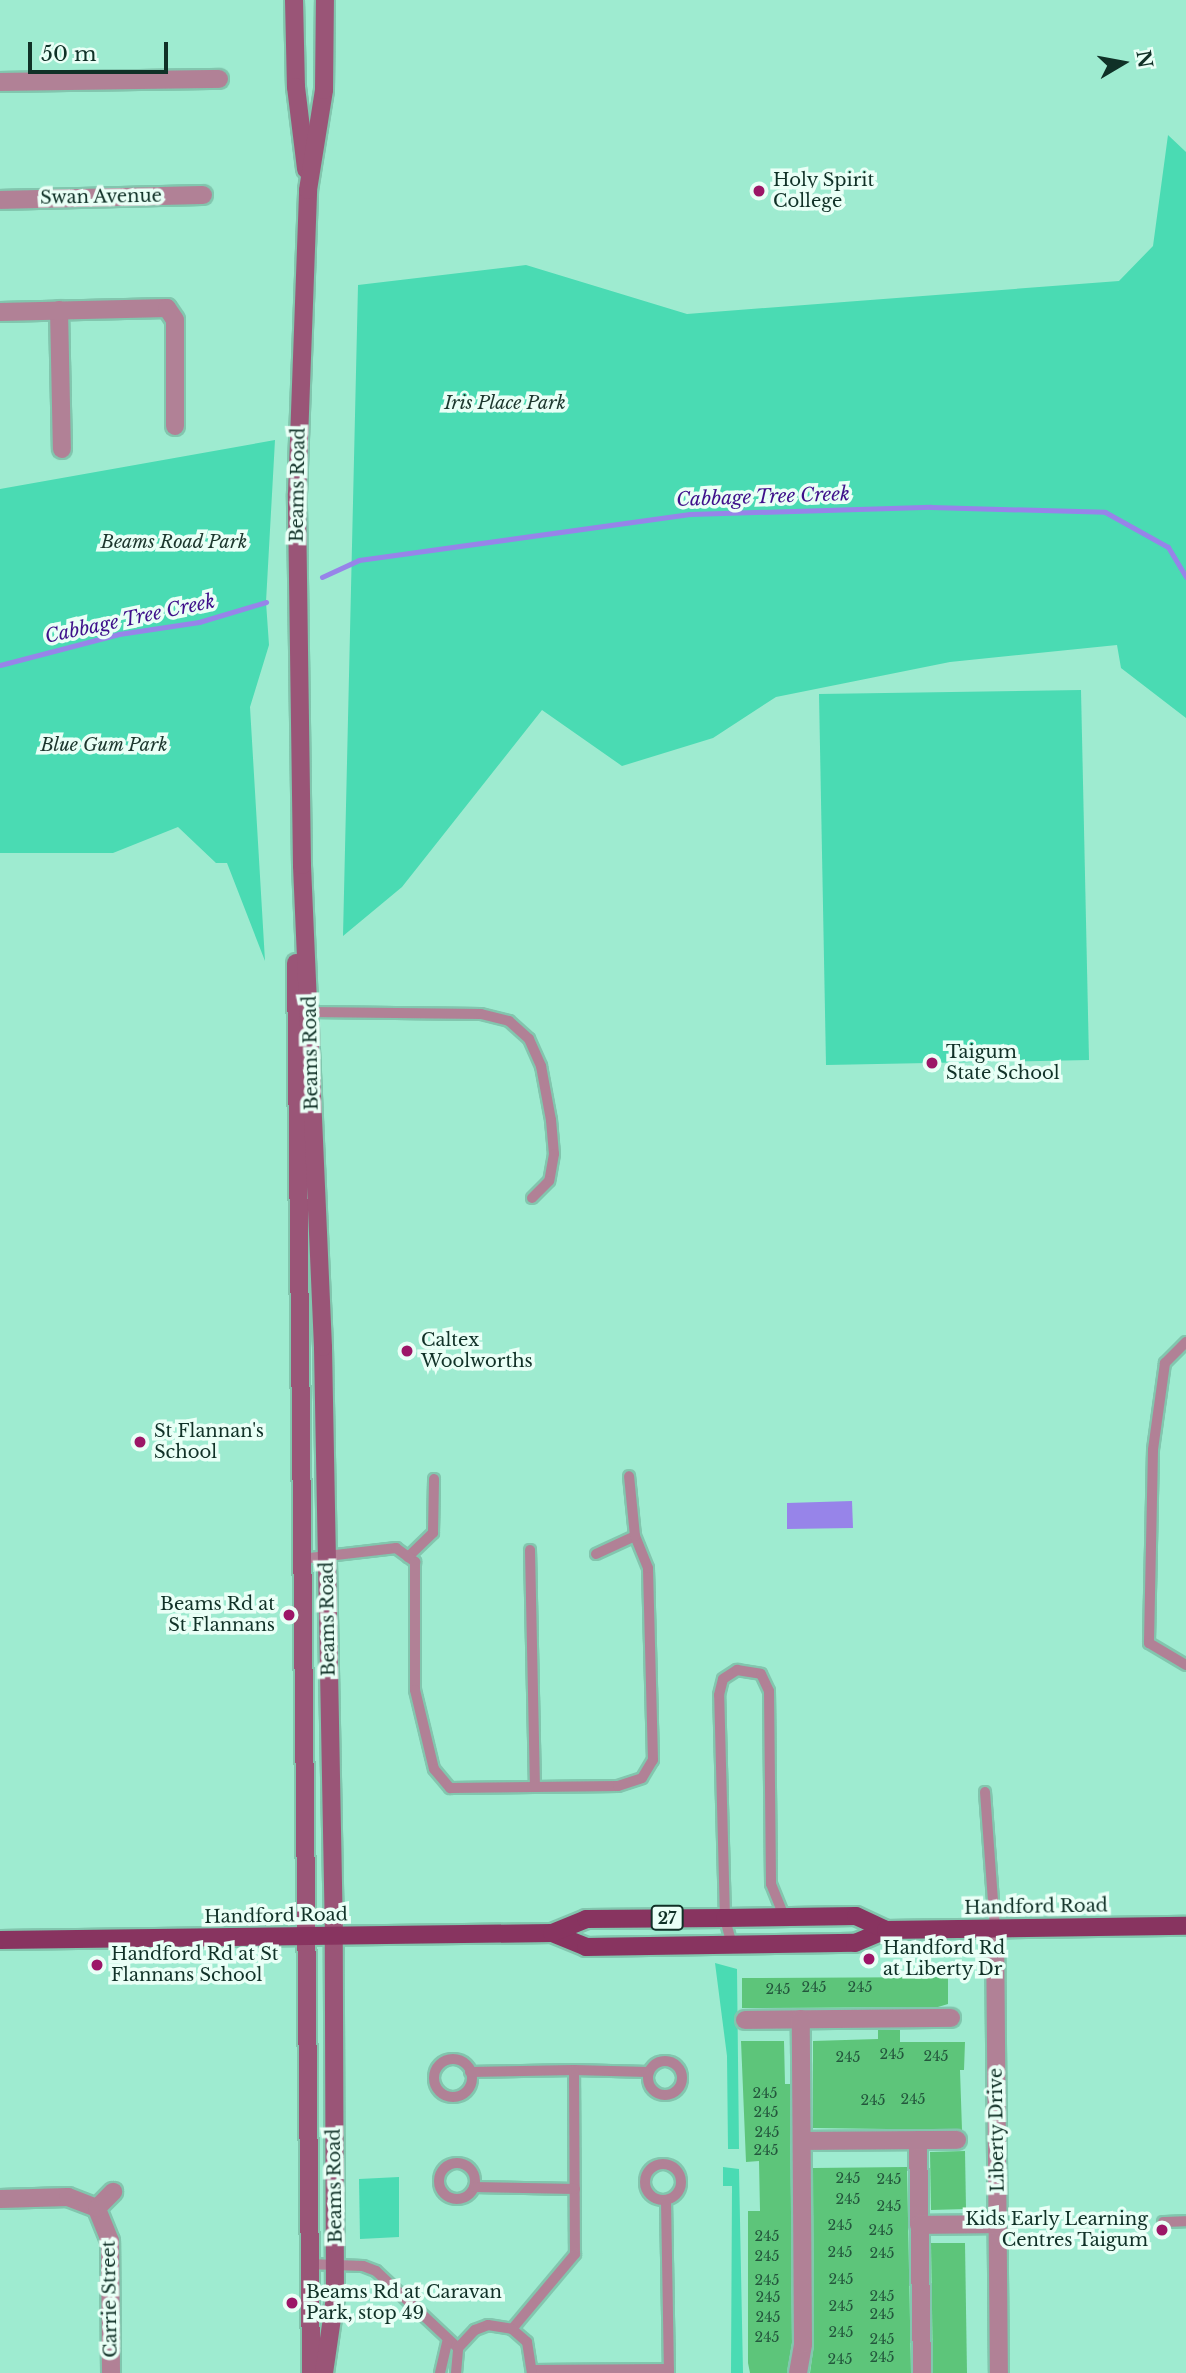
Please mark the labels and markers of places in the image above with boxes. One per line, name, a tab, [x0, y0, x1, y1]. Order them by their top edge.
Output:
place label: Holy Spirit College	[773, 170, 875, 212]
marker: Holy Spirit College	[751, 183, 767, 199]
place label: Taigum State School	[946, 1042, 1060, 1084]
marker: Taigum State School	[924, 1055, 940, 1071]
place label: Caltex Woolworths	[421, 1330, 533, 1372]
marker: Caltex Woolworths	[399, 1343, 415, 1359]
place label: St Flannan's School	[154, 1421, 264, 1464]
marker: St Flannan's School	[132, 1434, 148, 1450]
place label: Beams Rd at St Flannans	[160, 1594, 275, 1636]
marker: Beams Rd at St Flannans	[281, 1607, 297, 1623]
place label: Handford Rd at Liberty Dr	[883, 1938, 1005, 1980]
place label: Handford Rd at St Flannans School	[111, 1944, 278, 1986]
marker: Handford Rd at Liberty Dr	[861, 1951, 877, 1967]
marker: Handford Rd at St Flannans School	[89, 1957, 105, 1973]
place label: Kids Early Learning Centres Taigum	[965, 2209, 1148, 2252]
marker: Kids Early Learning Centres Taigum	[1154, 2222, 1170, 2238]
place label: Beams Rd at Caravan Park, stop 49	[306, 2282, 502, 2324]
marker: Beams Rd at Caravan Park, stop 49	[284, 2295, 300, 2311]

